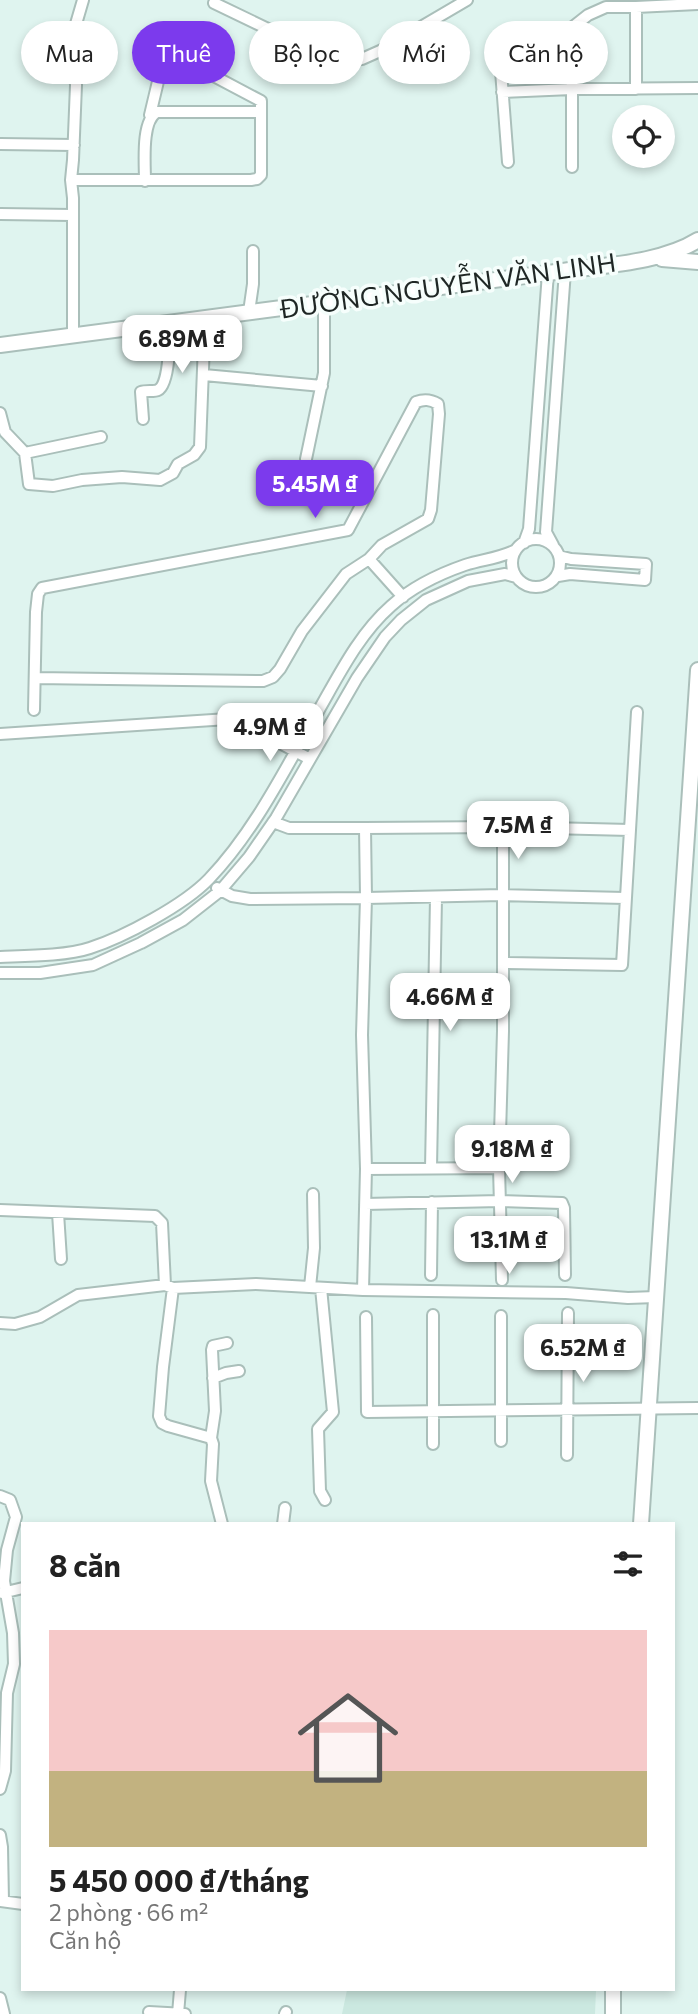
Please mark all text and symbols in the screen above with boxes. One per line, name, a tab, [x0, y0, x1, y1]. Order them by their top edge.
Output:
chip: Mua	[21, 21, 118, 84]
chip: Thuê	[132, 21, 235, 84]
chip: Bộ lọc	[249, 21, 364, 84]
chip: Mới	[378, 21, 470, 84]
chip: Căn hộ	[484, 21, 608, 84]
map controls	[612, 105, 675, 168]
button: locate	[612, 105, 675, 168]
street label: ĐƯỜNG NGUYỄN VĂN LINH	[276, 243, 618, 324]
pin: 6.89M ₫	[117, 316, 247, 375]
text: 6.89M ₫	[138, 324, 226, 352]
pin: 5.45M ₫	[250, 461, 380, 520]
text: 5.45M ₫	[272, 469, 358, 497]
pin: 4.9M ₫	[213, 704, 327, 763]
text: 4.9M ₫	[233, 712, 307, 740]
pin: 7.5M ₫	[461, 802, 575, 861]
text: 7.5M ₫	[483, 810, 553, 838]
pin: 4.66M ₫	[385, 974, 515, 1033]
text: 4.66M ₫	[406, 982, 494, 1010]
pin: 9.18M ₫	[447, 1126, 577, 1185]
text: 9.18M ₫	[471, 1134, 553, 1162]
pin: 13.1M ₫	[444, 1216, 574, 1276]
text: 13.1M ₫	[470, 1225, 548, 1253]
pin: 6.52M ₫	[518, 1324, 648, 1384]
text: 6.52M ₫	[540, 1333, 626, 1361]
icon: filters	[609, 1545, 647, 1583]
text: 8 căn	[49, 1546, 121, 1583]
icon: home	[285, 1675, 411, 1801]
text: 5 450 000 ₫/tháng	[49, 1861, 309, 1898]
text: 2 phòng · 66 m²	[49, 1898, 208, 1926]
text: Căn hộ	[49, 1926, 121, 1954]

